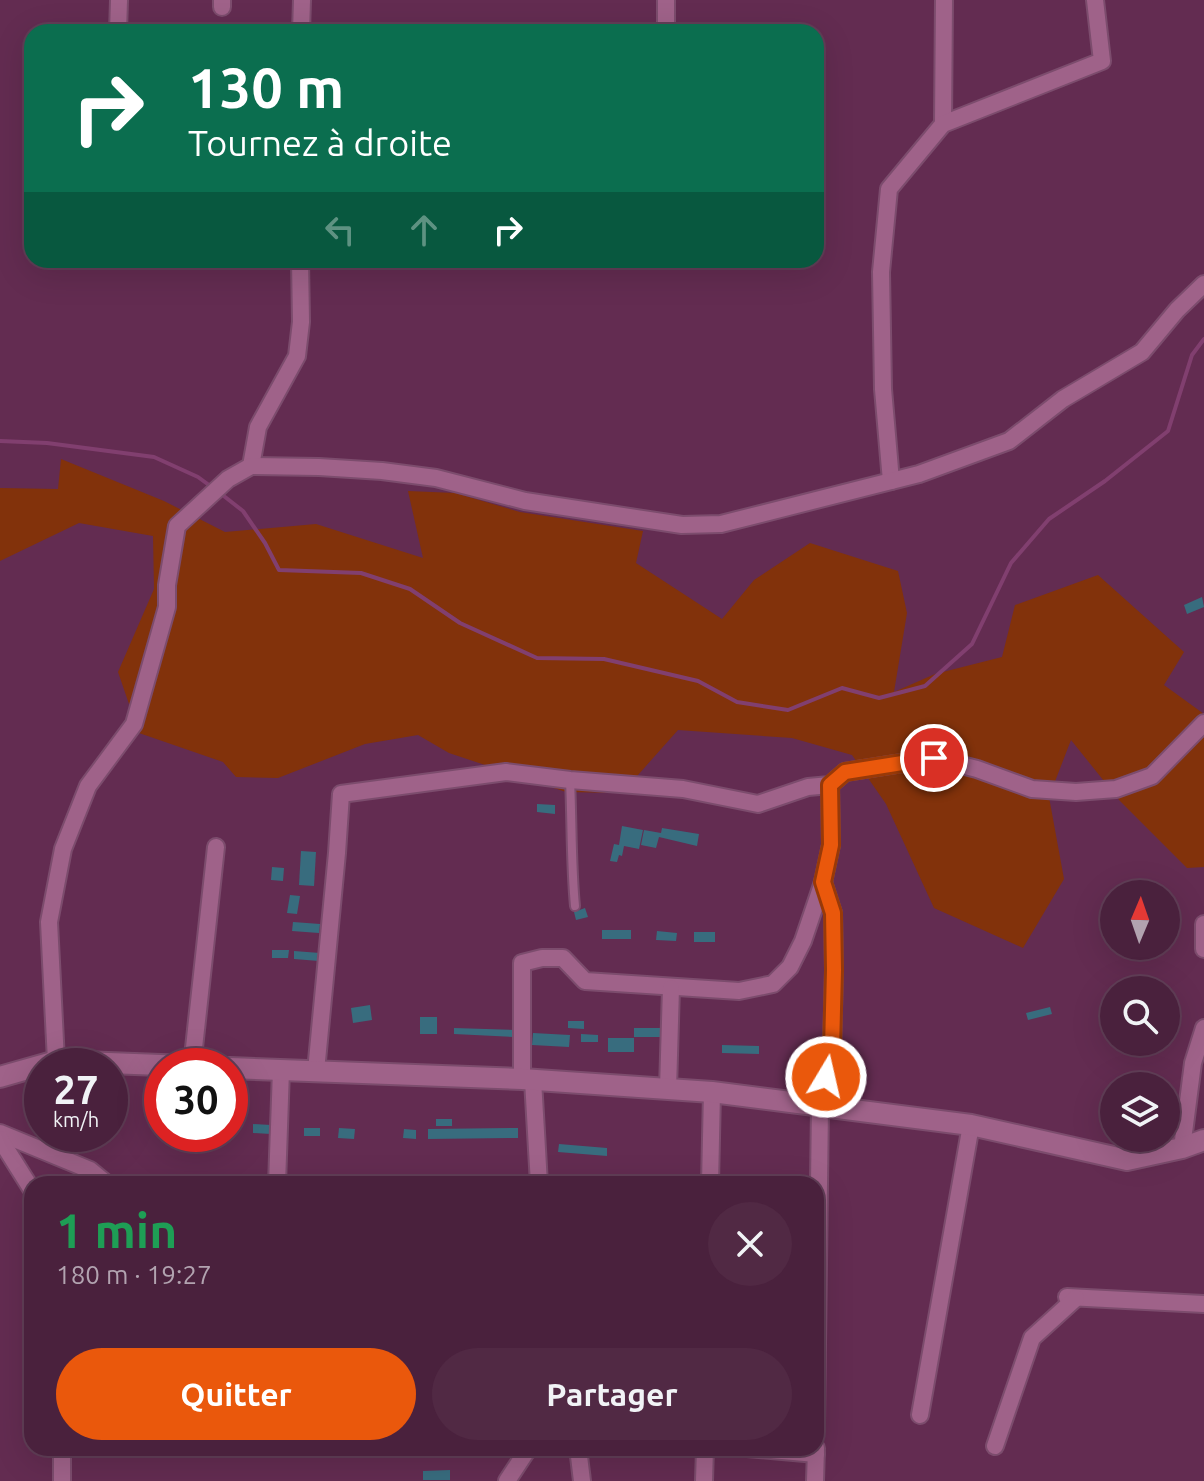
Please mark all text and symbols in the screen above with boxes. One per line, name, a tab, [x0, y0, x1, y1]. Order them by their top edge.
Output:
icon: right	[56, 56, 160, 160]
text: 130 m	[188, 56, 344, 119]
text: Tournez à droite	[188, 122, 452, 163]
icon: left	[318, 208, 362, 252]
icon: ahead	[402, 208, 446, 252]
icon: right	[486, 208, 530, 252]
pin	[900, 724, 968, 792]
icon: arrive	[912, 736, 956, 780]
north arrow	[1100, 880, 1180, 960]
map controls	[1100, 880, 1180, 1152]
button: search	[1100, 976, 1180, 1056]
position arrow	[784, 1035, 868, 1119]
speed limit sign: 30	[144, 1048, 248, 1152]
text: 27	[53, 1067, 99, 1112]
button: layers	[1100, 1072, 1180, 1152]
text: km/h	[53, 1108, 99, 1131]
button: close	[708, 1202, 792, 1286]
text: 1 min	[56, 1203, 177, 1257]
text: 180 m · 19:27	[56, 1260, 212, 1289]
button: Quitter	[56, 1348, 416, 1440]
button: Partager	[432, 1348, 792, 1440]

